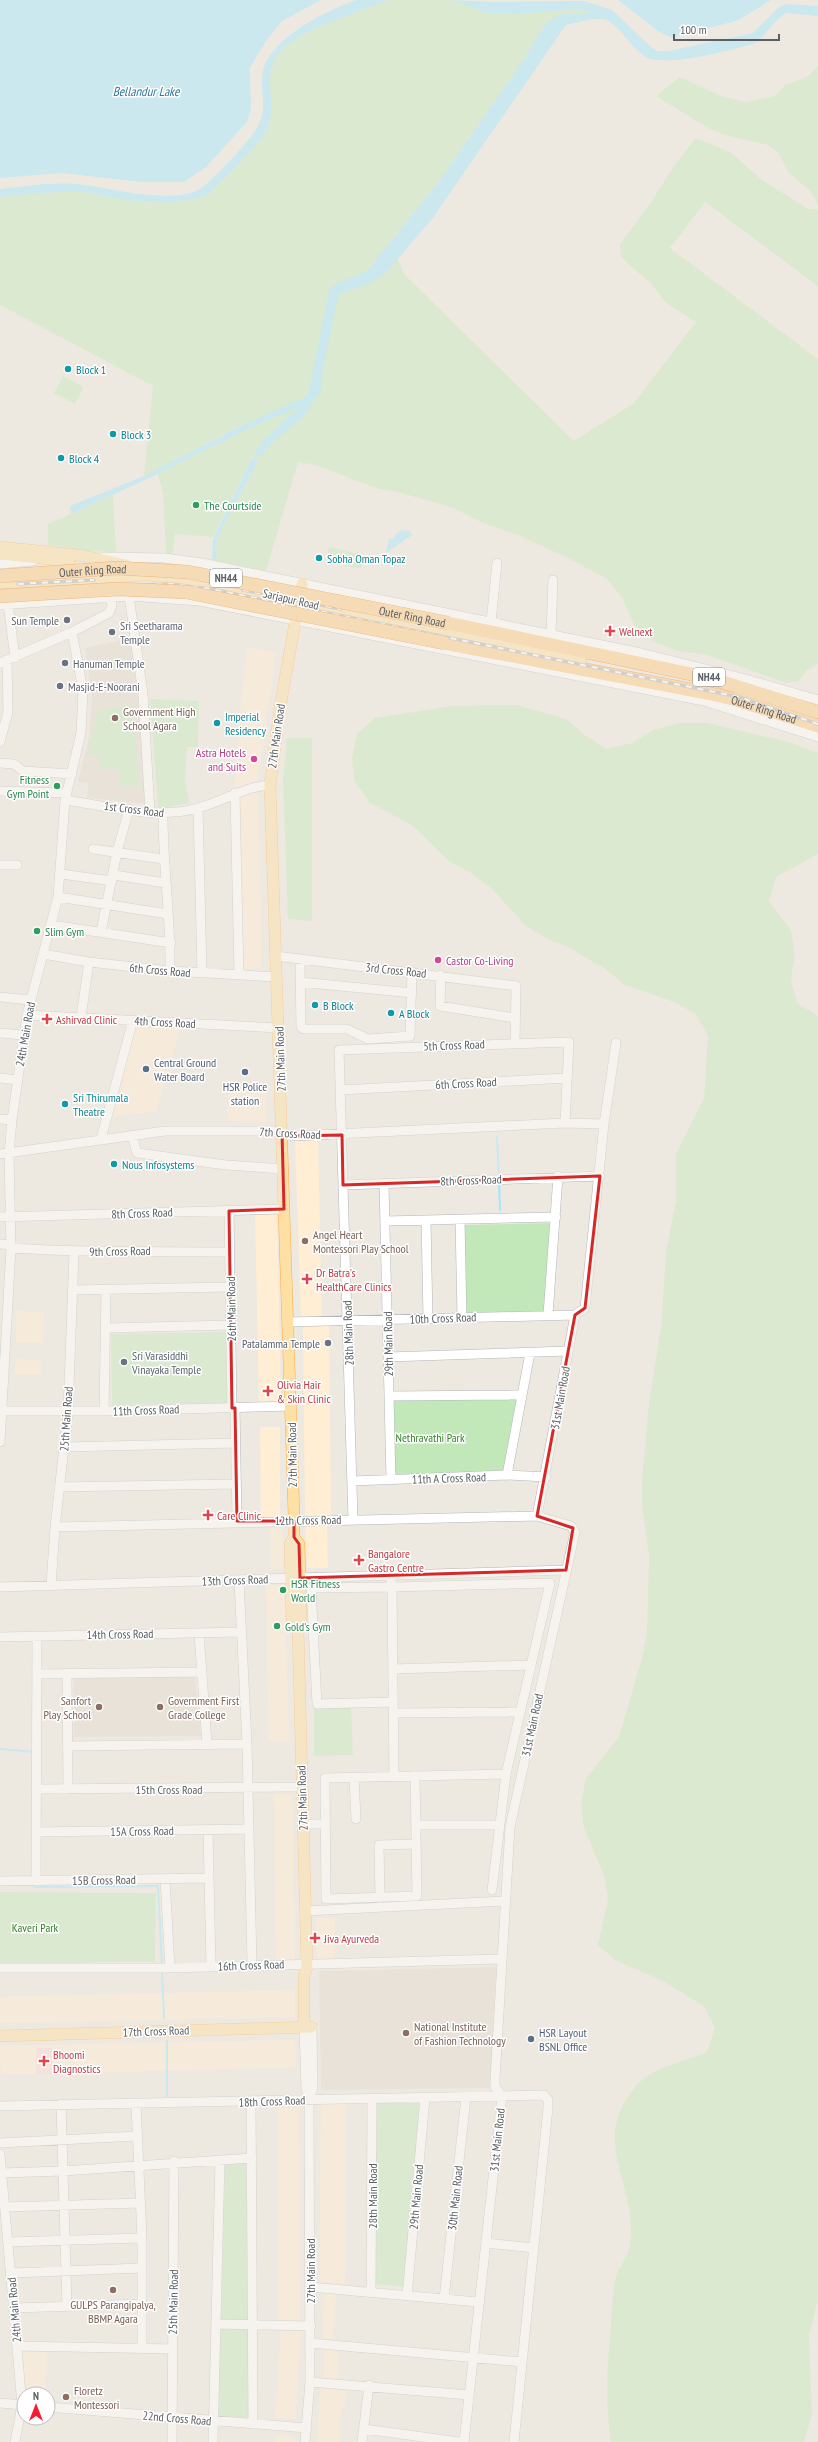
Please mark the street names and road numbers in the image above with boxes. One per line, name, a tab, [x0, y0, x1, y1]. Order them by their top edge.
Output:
street label: Outer Ring Road	[58, 560, 127, 579]
road number: NH44	[210, 569, 242, 587]
street label: Sarjapur Road	[261, 585, 321, 613]
street label: Outer Ring Road	[378, 602, 447, 630]
road number: NH44	[693, 668, 725, 686]
street label: Outer Ring Road	[730, 691, 799, 726]
street label: 27th Main Road	[264, 703, 288, 769]
street label: 1st Cross Road	[103, 798, 165, 820]
street label: 3rd Cross Road	[365, 959, 427, 981]
street label: 6th Cross Road	[129, 960, 191, 980]
street label: 24th Main Road	[12, 1001, 38, 1067]
street label: 4th Cross Road	[134, 1013, 196, 1031]
street label: 27th Main Road	[271, 1026, 289, 1092]
street label: 5th Cross Road	[423, 1036, 485, 1054]
street label: 6th Cross Road	[435, 1074, 497, 1092]
street label: 7th Cross Road	[259, 1124, 321, 1142]
street label: 8th Cross Road	[440, 1171, 502, 1189]
street label: 8th Cross Road	[111, 1204, 173, 1222]
street label: 9th Cross Road	[89, 1243, 151, 1259]
street label: 26th Main Road	[223, 1276, 239, 1342]
street label: 28th Main Road	[339, 1300, 357, 1366]
street label: 10th Cross Road	[409, 1309, 477, 1327]
street label: 29th Main Road	[380, 1311, 396, 1377]
street label: 31st Main Road	[547, 1365, 573, 1431]
street label: 25th Main Road	[56, 1386, 76, 1452]
street label: 11th Cross Road	[112, 1401, 180, 1419]
street label: 27th Main Road	[284, 1422, 300, 1488]
street label: 11th A Cross Road	[412, 1469, 486, 1487]
street label: 12th Cross Road	[274, 1512, 342, 1528]
street label: 13th Cross Road	[201, 1571, 269, 1589]
street label: 14th Cross Road	[86, 1626, 154, 1642]
street label: 31st Main Road	[518, 1692, 546, 1758]
street label: 27th Main Road	[293, 1765, 311, 1831]
street label: 15th Cross Road	[136, 1782, 202, 1797]
street label: 15A Cross Road	[110, 1823, 174, 1839]
street label: 15B Cross Road	[72, 1872, 136, 1888]
street label: 16th Cross Road	[217, 1956, 285, 1974]
street label: 17th Cross Road	[122, 2022, 190, 2040]
street label: 18th Cross Road	[238, 2092, 306, 2110]
street label: 31st Main Road	[486, 2107, 508, 2173]
street label: 28th Main Road	[365, 2163, 380, 2229]
street label: 29th Main Road	[406, 2164, 426, 2230]
street label: 30th Main Road	[444, 2165, 466, 2231]
street label: 27th Main Road	[303, 2238, 318, 2304]
street label: 25th Main Road	[165, 2269, 181, 2335]
street label: 24th Main Road	[4, 2277, 24, 2343]
street label: 22nd Cross Road	[142, 2408, 212, 2428]

